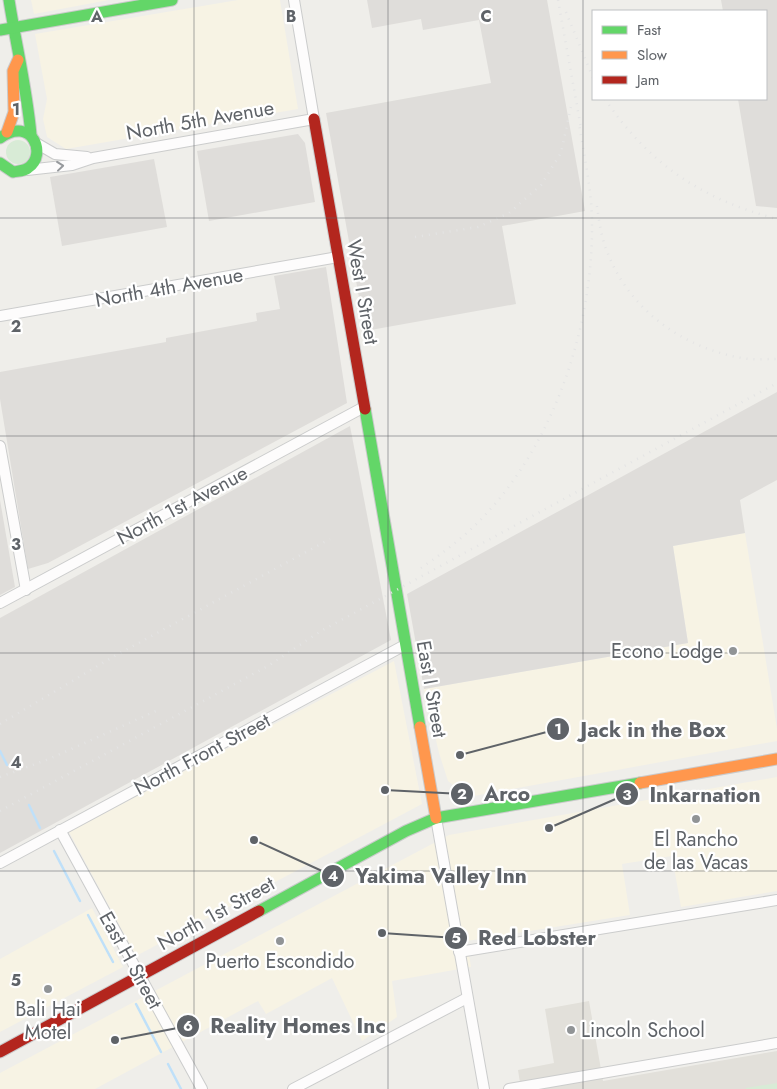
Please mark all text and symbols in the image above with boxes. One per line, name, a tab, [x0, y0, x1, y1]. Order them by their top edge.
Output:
text: A	[90, 5, 103, 28]
text: B	[286, 5, 296, 28]
text: C	[480, 5, 492, 28]
legend	[592, 10, 767, 100]
text: Fast	[637, 19, 661, 41]
text: Slow	[637, 44, 668, 66]
text: Jam	[635, 69, 660, 91]
street label: North 5th Avenue	[124, 93, 276, 148]
text: 1	[12, 98, 20, 121]
one-way arrow	[56, 161, 64, 172]
street label: West I Street	[339, 237, 386, 347]
street label: North 4th Avenue	[93, 260, 245, 315]
text: 2	[11, 315, 21, 338]
street label: North 1st Avenue	[112, 459, 253, 552]
text: 3	[11, 533, 21, 556]
place label: Econo Lodge	[611, 637, 723, 666]
street label: East I Street	[409, 638, 454, 740]
marker: Econo Lodge	[727, 645, 739, 657]
street label: North Front Street	[129, 706, 276, 803]
callout: Jack in the Box	[546, 711, 736, 747]
text: Jack in the Box	[576, 715, 727, 745]
text: 1	[554, 718, 562, 740]
text: 4	[10, 751, 22, 774]
callout: Arco	[449, 776, 541, 812]
callout: Inkarnation	[615, 776, 771, 812]
text: Arco	[483, 779, 530, 809]
text: Inkarnation	[649, 780, 761, 810]
text: 2	[457, 783, 467, 805]
text: 3	[622, 784, 632, 806]
marker: El Rancho de las Vacas	[690, 813, 702, 825]
place label: El Rancho de las Vacas	[644, 825, 748, 877]
callout: Yakima Valley Inn	[320, 858, 537, 894]
text: Yakima Valley Inn	[354, 861, 527, 891]
text: 4	[328, 865, 338, 887]
street label: North 1st Street	[152, 869, 280, 958]
street label: East H Street	[92, 906, 169, 1014]
callout: Red Lobster	[443, 920, 606, 956]
text: Red Lobster	[478, 923, 596, 953]
text: 5	[451, 927, 461, 949]
marker: Puerto Escondido	[274, 935, 286, 947]
place label: Puerto Escondido	[206, 947, 355, 976]
text: 5	[11, 969, 21, 992]
marker: Bali Hai Motel	[42, 983, 54, 995]
place label: Bali Hai Motel	[15, 995, 81, 1047]
callout: Reality Homes Inc	[176, 1008, 396, 1044]
text: Reality Homes Inc	[210, 1011, 386, 1041]
text: 6	[183, 1015, 193, 1037]
place label: Lincoln School	[581, 1016, 705, 1045]
marker: Lincoln School	[565, 1024, 577, 1036]

